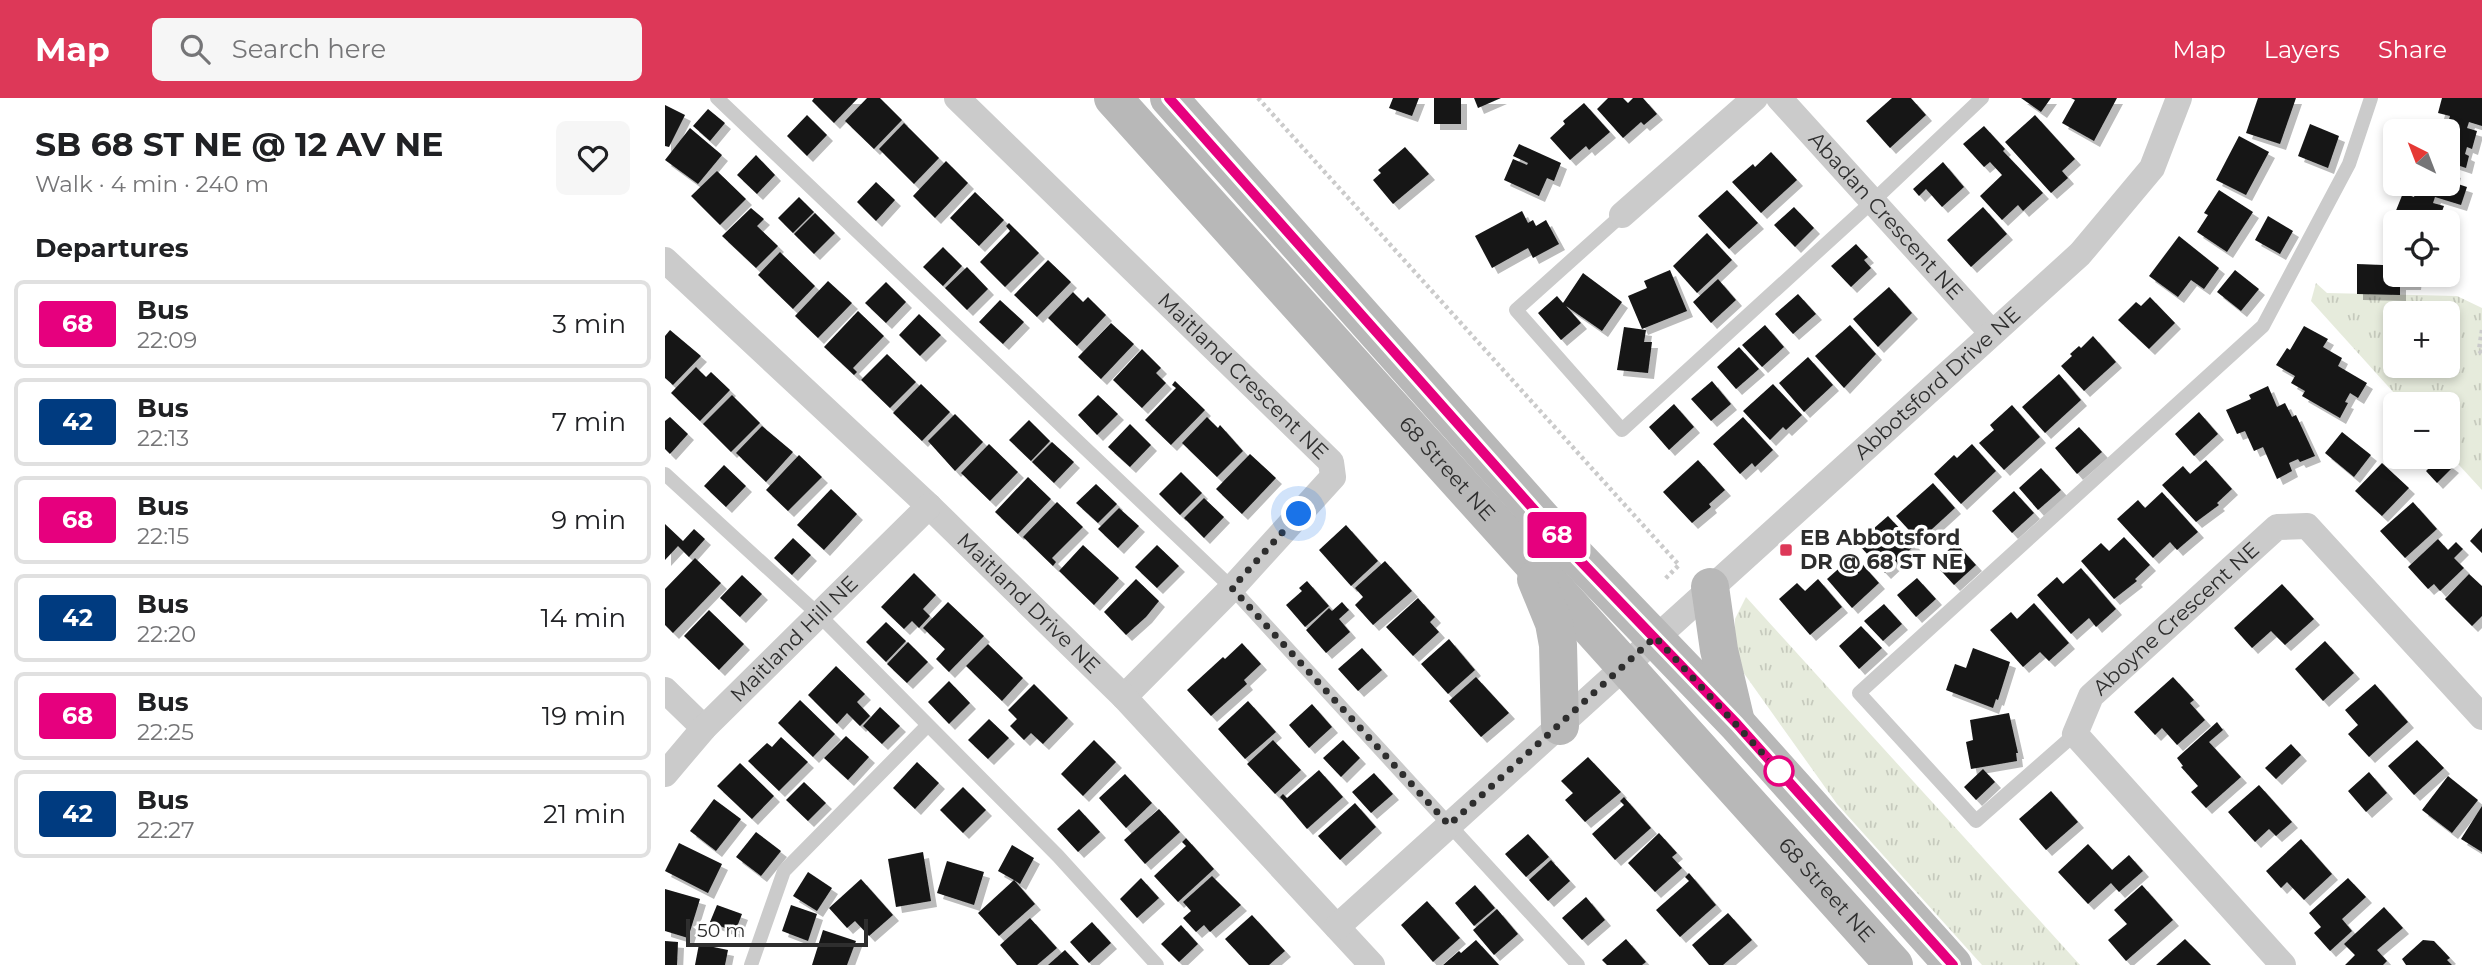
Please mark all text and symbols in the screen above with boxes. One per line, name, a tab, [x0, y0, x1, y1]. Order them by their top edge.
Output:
search box	[152, 18, 642, 81]
text: Map	[35, 29, 110, 69]
icon: search	[176, 30, 214, 68]
text: Search here	[232, 33, 386, 65]
text: Map	[2172, 35, 2226, 64]
text: Layers	[2264, 35, 2340, 64]
text: Share	[2378, 35, 2447, 64]
north arrow	[2383, 119, 2461, 196]
map controls	[2383, 119, 2460, 469]
button: heart	[556, 121, 630, 195]
text: SB 68 ST NE @ 12 AV NE	[35, 124, 443, 164]
street label: Abadan Crescent NE	[1804, 126, 1969, 305]
text: Walk · 4 min · 240 m	[35, 170, 269, 198]
button: locate	[2383, 210, 2460, 287]
text: Departures	[35, 232, 189, 264]
street label: Maitland Crescent NE	[1153, 287, 1334, 464]
text: Bus	[137, 294, 189, 326]
street label: Abbotsford Drive NE	[1849, 301, 2025, 464]
button: +	[2383, 301, 2460, 378]
text: 3 min	[552, 308, 626, 340]
text: 68	[62, 309, 93, 338]
text: 22:09	[137, 326, 197, 354]
text: Bus	[137, 392, 189, 424]
button: −	[2383, 392, 2460, 469]
text: 7 min	[552, 406, 626, 438]
text: 42	[62, 407, 93, 436]
street label: 68 Street NE	[1394, 411, 1501, 526]
text: 22:13	[137, 424, 189, 452]
text: Bus	[137, 490, 189, 522]
your location	[1281, 496, 1316, 531]
text: 9 min	[551, 504, 626, 536]
text: 68	[62, 505, 93, 534]
line badge: 68	[1525, 512, 1589, 558]
text: 68	[1541, 520, 1573, 549]
text: 22:15	[137, 522, 189, 550]
place label: EB Abbotsford DR @ 68 ST NE	[1800, 525, 1963, 574]
street label: Maitland Drive NE	[952, 528, 1105, 678]
street label: Aboyne Crescent NE	[2087, 537, 2264, 700]
marker: EB Abbotsford DR @ 68 ST NE	[1778, 542, 1794, 558]
street label: Maitland Hill NE	[725, 570, 863, 707]
text: Bus	[137, 588, 189, 620]
text: 14 min	[540, 602, 626, 634]
text: 42	[62, 603, 93, 632]
text: 22:20	[137, 620, 196, 648]
text: Bus	[137, 686, 189, 718]
text: 19 min	[542, 700, 626, 732]
text: 68	[62, 701, 93, 730]
text: 22:25	[137, 718, 194, 746]
unlabelled marker	[1764, 756, 1794, 786]
text: Bus	[137, 784, 189, 816]
text: 21 min	[543, 798, 626, 830]
text: 42	[62, 799, 93, 828]
text: 22:27	[137, 816, 195, 844]
street label: 68 Street NE	[1773, 832, 1880, 947]
scale bar	[686, 916, 868, 948]
text: 50 m	[697, 919, 745, 942]

